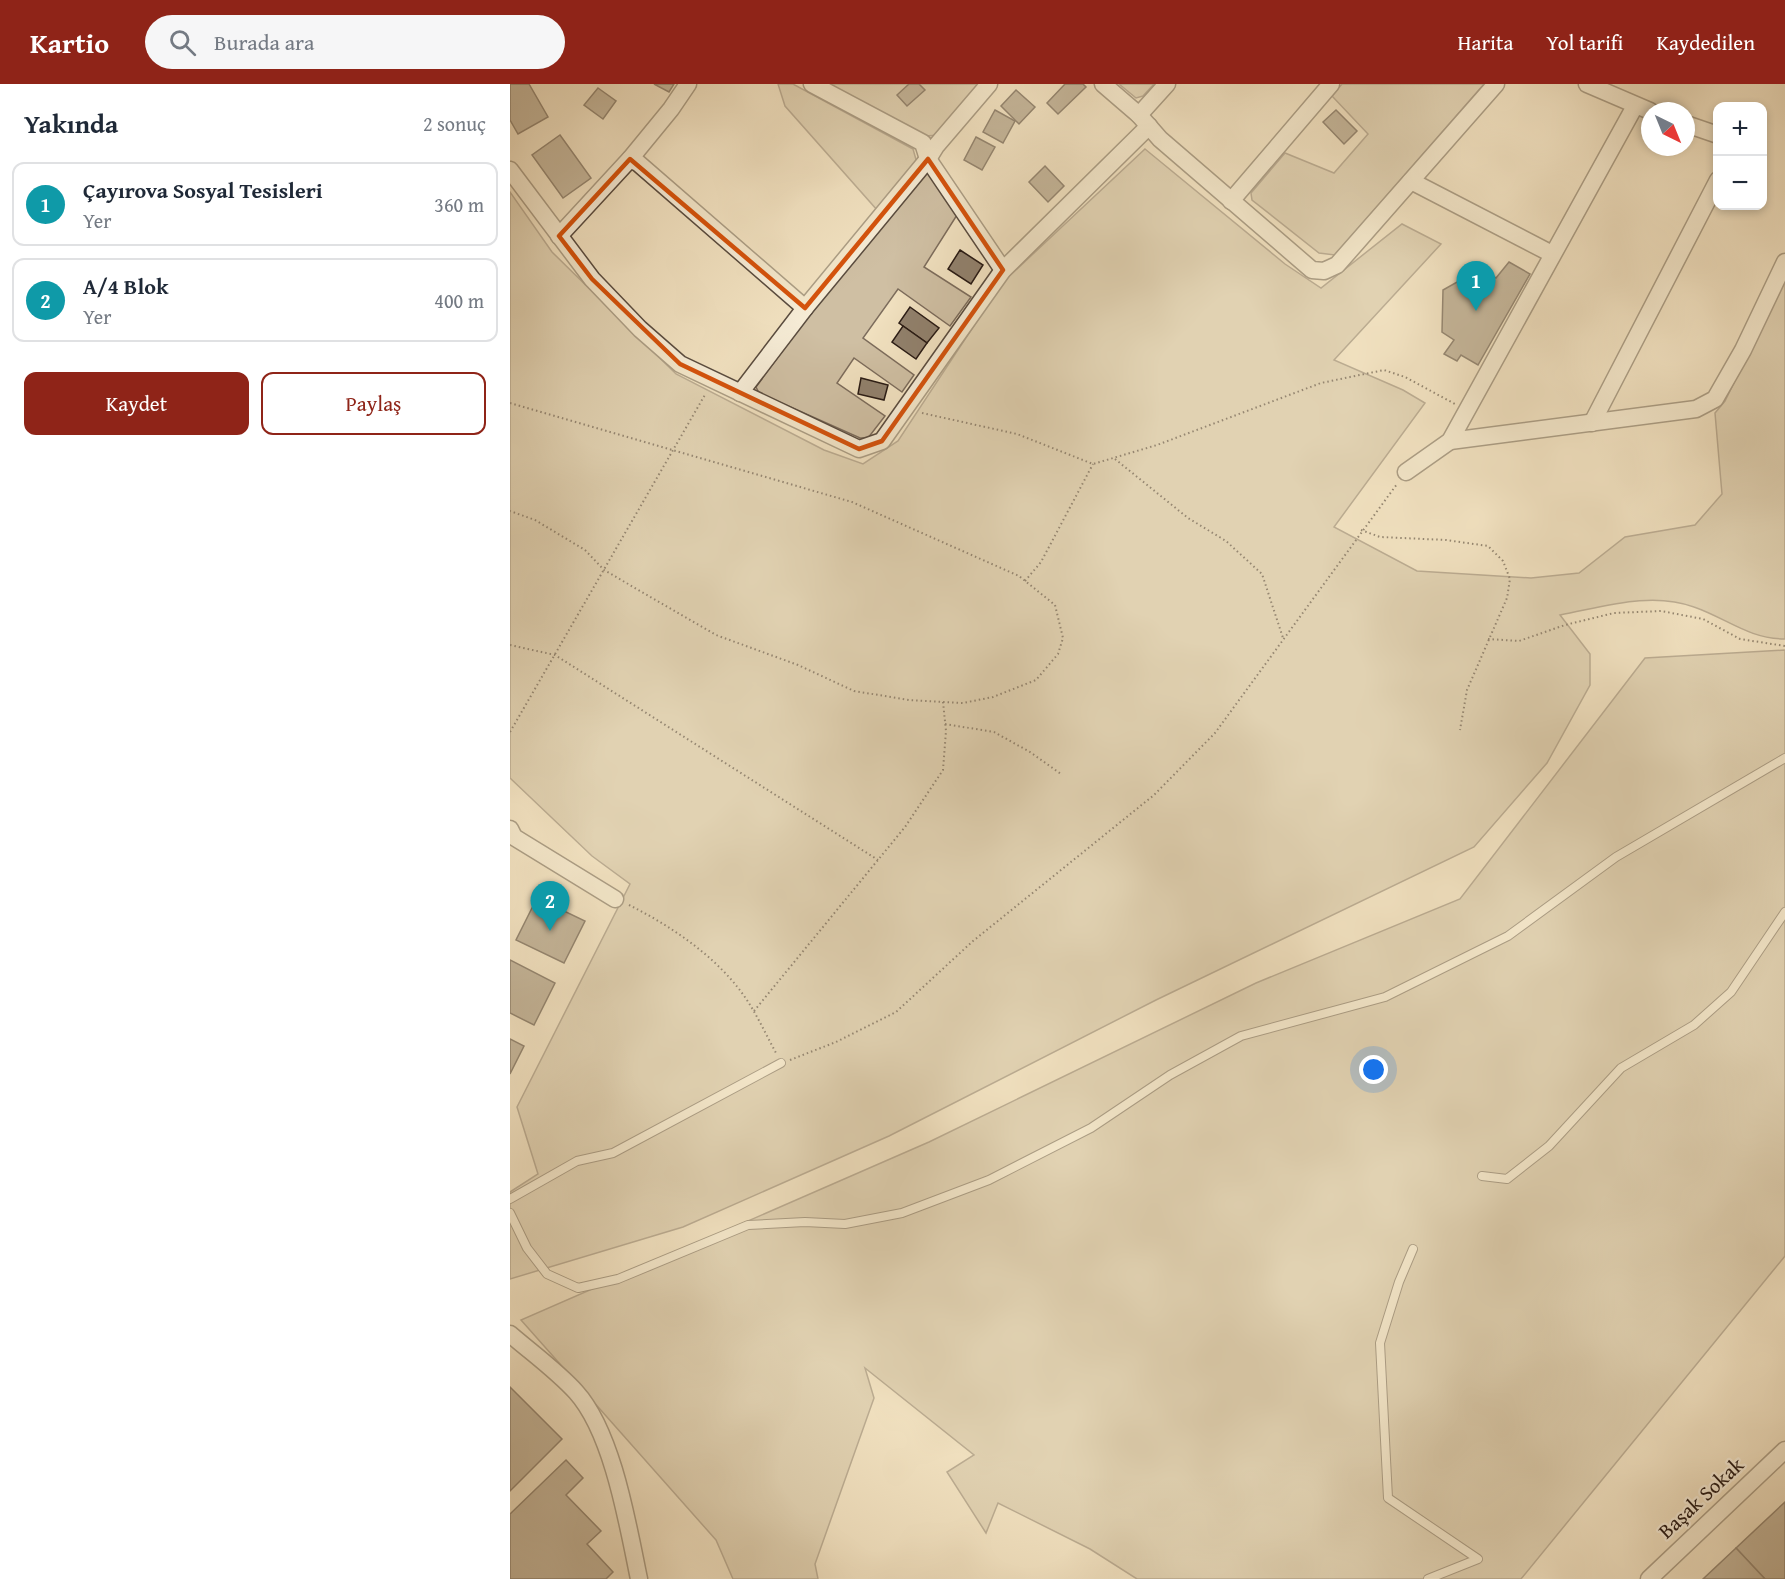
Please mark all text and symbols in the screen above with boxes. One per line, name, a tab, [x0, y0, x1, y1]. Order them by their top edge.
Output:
search box	[145, 15, 565, 69]
text: Kartio	[30, 22, 109, 63]
icon: search	[166, 26, 199, 59]
text: Burada ara	[214, 26, 314, 58]
text: Harita	[1458, 27, 1513, 58]
text: Yol tarifi	[1546, 27, 1623, 58]
text: Kaydedilen	[1656, 27, 1755, 58]
north arrow	[1641, 102, 1695, 156]
map controls	[1713, 102, 1767, 210]
button: +	[1713, 102, 1767, 156]
text: Yakında	[24, 104, 118, 143]
text: 2 sonuç	[423, 109, 486, 138]
button: −	[1713, 156, 1767, 210]
text: Çayırova Sosyal Tesisleri	[83, 174, 323, 206]
text: 1	[40, 190, 51, 219]
text: 360 m	[434, 190, 484, 219]
text: Yer	[83, 206, 111, 235]
pin: 1	[1456, 262, 1496, 311]
text: A/4 Blok	[83, 270, 168, 302]
text: 2	[40, 286, 51, 315]
text: 400 m	[434, 286, 484, 315]
text: Yer	[83, 302, 111, 331]
button: Kaydet	[24, 372, 249, 435]
button: Paylaş	[261, 372, 486, 435]
pin: 2	[530, 882, 570, 931]
your location	[1359, 1055, 1388, 1084]
street label: Başak Sokak	[1651, 1449, 1751, 1546]

